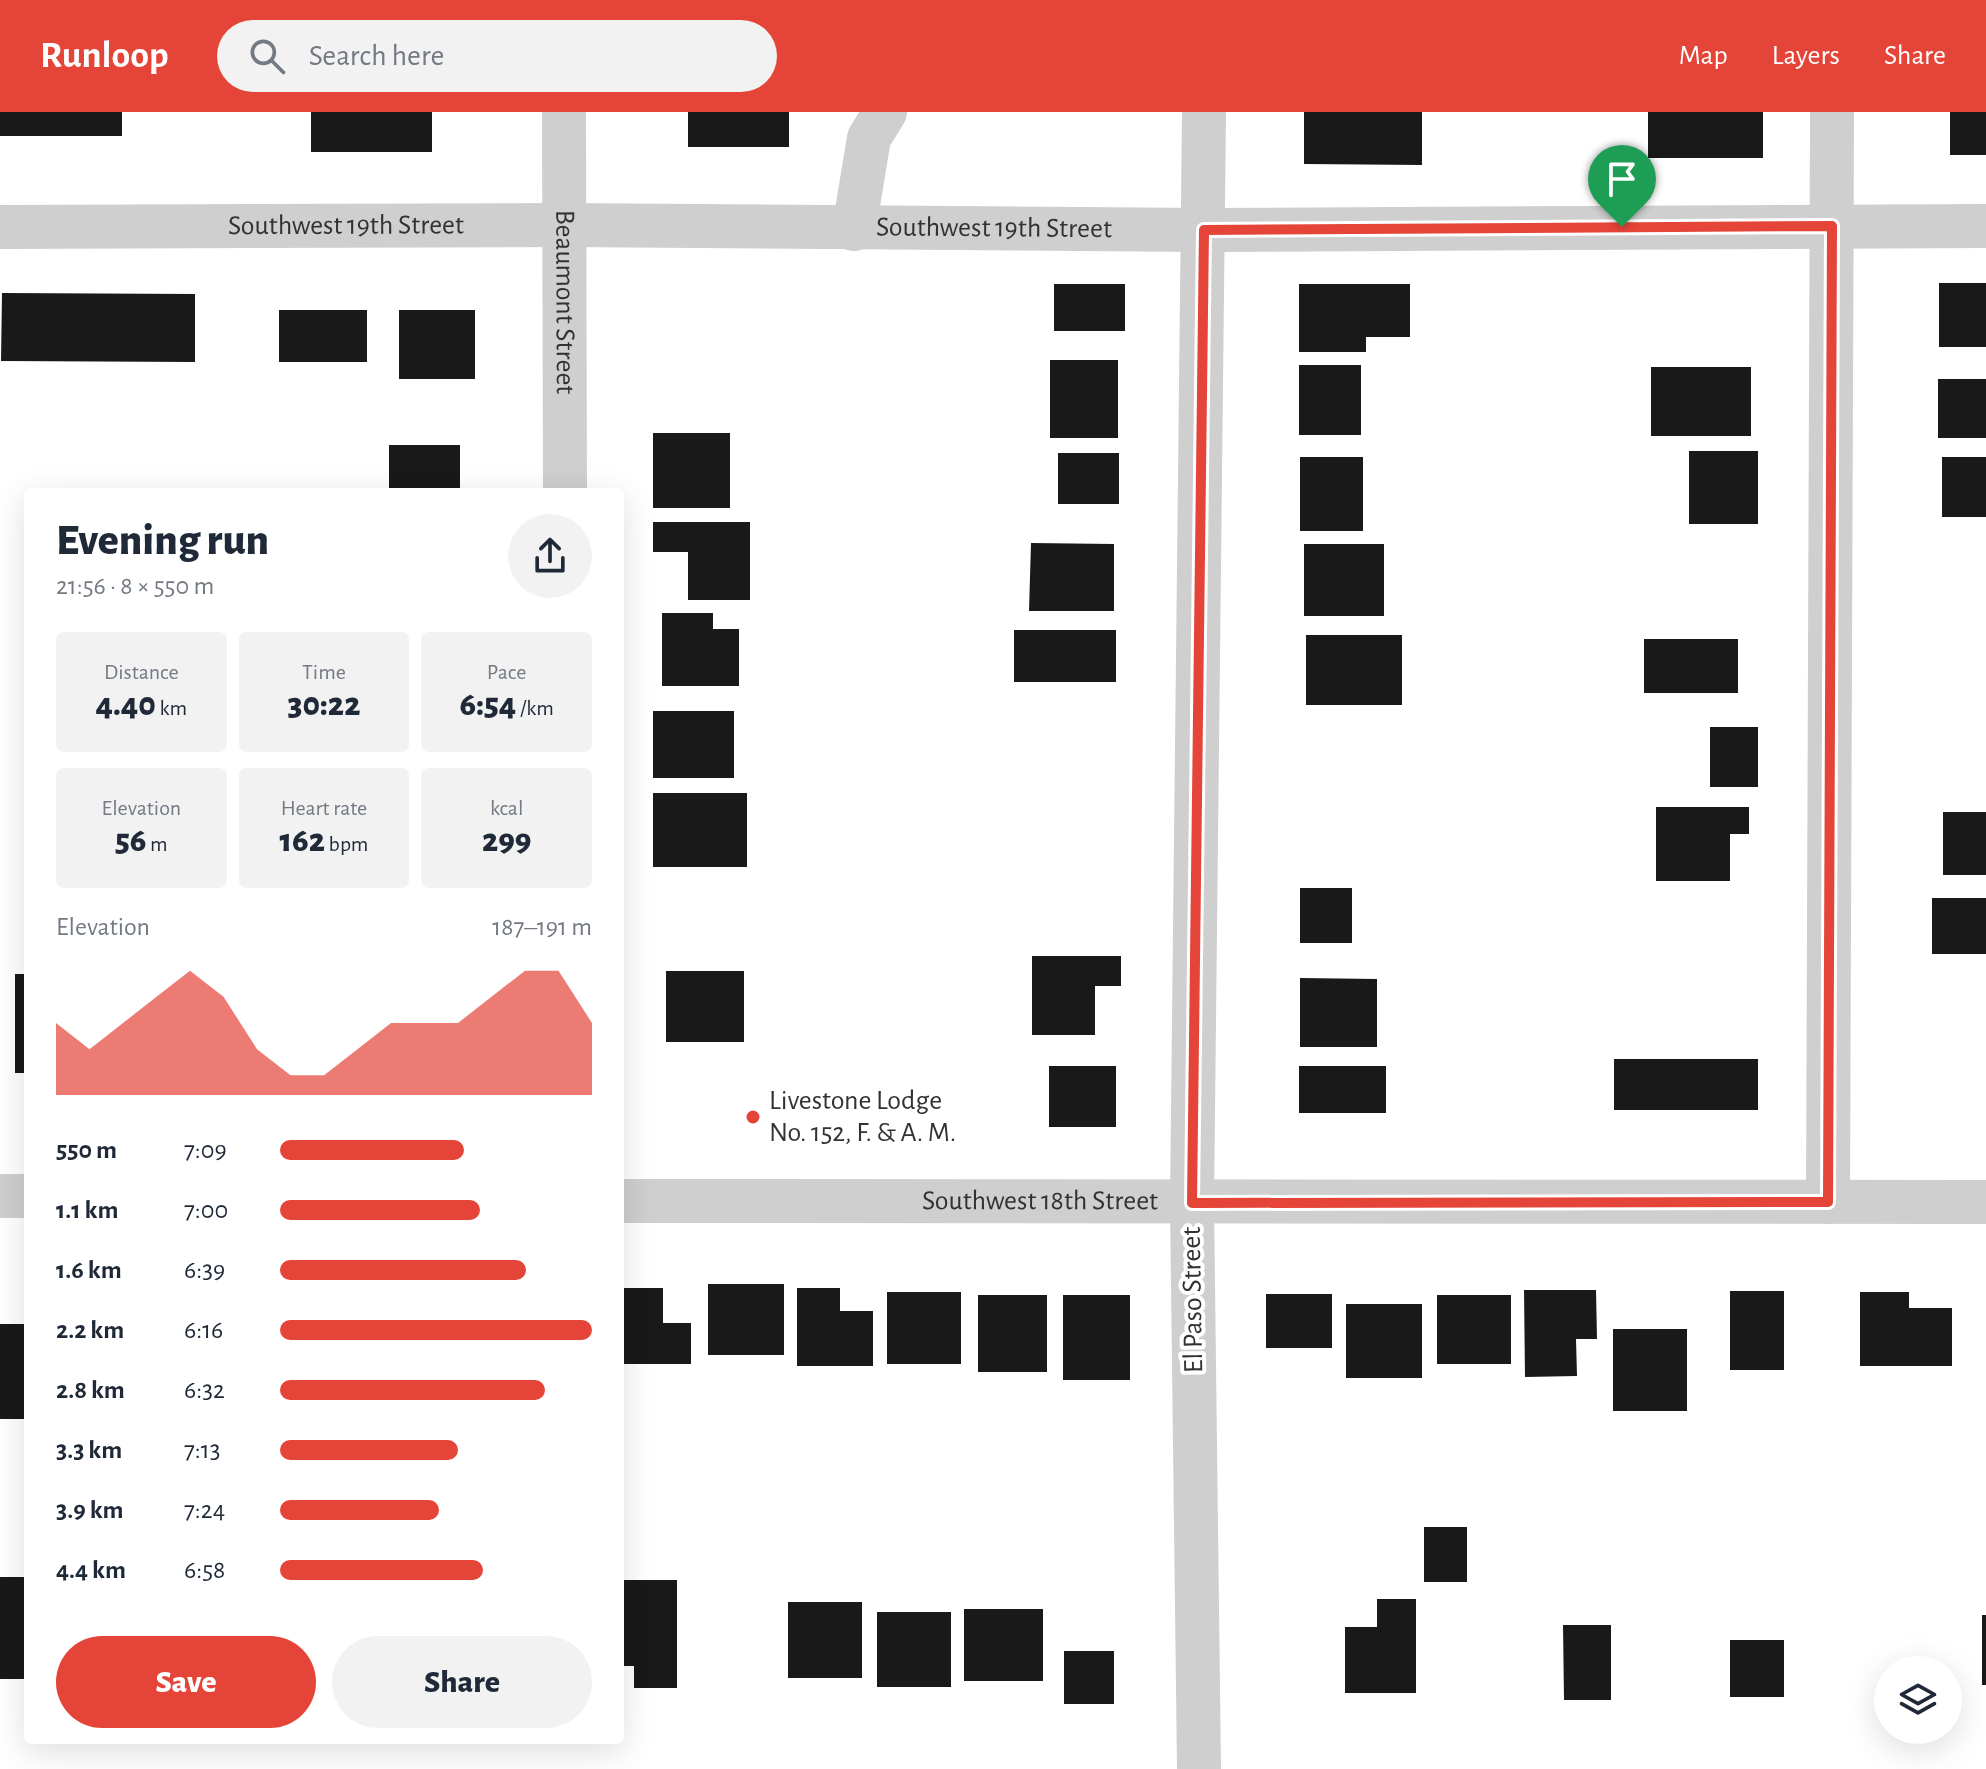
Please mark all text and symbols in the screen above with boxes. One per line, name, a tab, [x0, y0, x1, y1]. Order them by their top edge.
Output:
search box	[217, 20, 777, 92]
icon: search	[245, 34, 289, 78]
text: Runloop	[40, 37, 169, 75]
text: Search here	[309, 41, 444, 71]
text: Map	[1679, 42, 1728, 70]
text: Layers	[1772, 42, 1840, 70]
text: Share	[1884, 42, 1946, 70]
pin	[1588, 145, 1656, 227]
icon: arrive	[1600, 157, 1644, 201]
street label: Beaumont Street	[550, 210, 579, 394]
street label: Southwest 19th Street	[228, 211, 464, 240]
street label: Southwest 19th Street	[876, 213, 1112, 243]
button: share	[508, 514, 592, 598]
text: Evening run	[56, 519, 269, 563]
text: 21:56 · 8 × 550 m	[56, 573, 214, 599]
text: Distance	[104, 661, 179, 683]
text: Time	[302, 661, 346, 683]
text: Pace	[487, 661, 526, 683]
text: 4.40	[96, 688, 156, 722]
text: 30:22	[288, 688, 360, 722]
text: 6:54	[460, 688, 516, 722]
text: km	[156, 697, 187, 719]
text: /km	[516, 697, 554, 719]
text: Elevation	[102, 797, 181, 819]
text: Heart rate	[281, 797, 367, 819]
text: kcal	[490, 797, 523, 819]
text: 56	[115, 824, 146, 858]
text: 162	[280, 824, 325, 858]
text: 299	[482, 824, 531, 858]
text: m	[146, 833, 168, 855]
text: bpm	[325, 833, 368, 855]
text: Elevation	[56, 914, 150, 940]
text: 187–191 m	[492, 914, 592, 940]
place label: Livestone Lodge No. 152, F. & A. M.	[769, 1087, 956, 1147]
marker: Livestone Lodge No. 152, F. & A. M.	[744, 1108, 762, 1126]
text: 550 m	[56, 1137, 117, 1163]
text: 7:09	[184, 1137, 227, 1163]
street label: Southwest 18th Street	[922, 1187, 1158, 1215]
text: 1.1 km	[56, 1197, 118, 1223]
text: 7:00	[184, 1197, 228, 1223]
street label: El Paso Street	[1178, 1226, 1208, 1373]
text: 1.6 km	[56, 1257, 122, 1283]
text: 6:39	[184, 1257, 225, 1283]
text: 2.2 km	[56, 1317, 124, 1343]
text: 6:16	[184, 1317, 223, 1343]
text: 2.8 km	[56, 1377, 125, 1403]
text: 6:32	[184, 1377, 225, 1403]
text: 3.3 km	[56, 1437, 122, 1463]
text: 7:13	[184, 1437, 220, 1463]
text: 3.9 km	[56, 1497, 124, 1523]
text: 7:24	[184, 1497, 225, 1523]
text: 4.4 km	[56, 1557, 126, 1583]
text: 6:58	[184, 1557, 225, 1583]
button: Save	[56, 1636, 316, 1728]
button: Share	[332, 1636, 592, 1728]
map controls	[1874, 1656, 1962, 1744]
button: layers	[1874, 1656, 1962, 1744]

